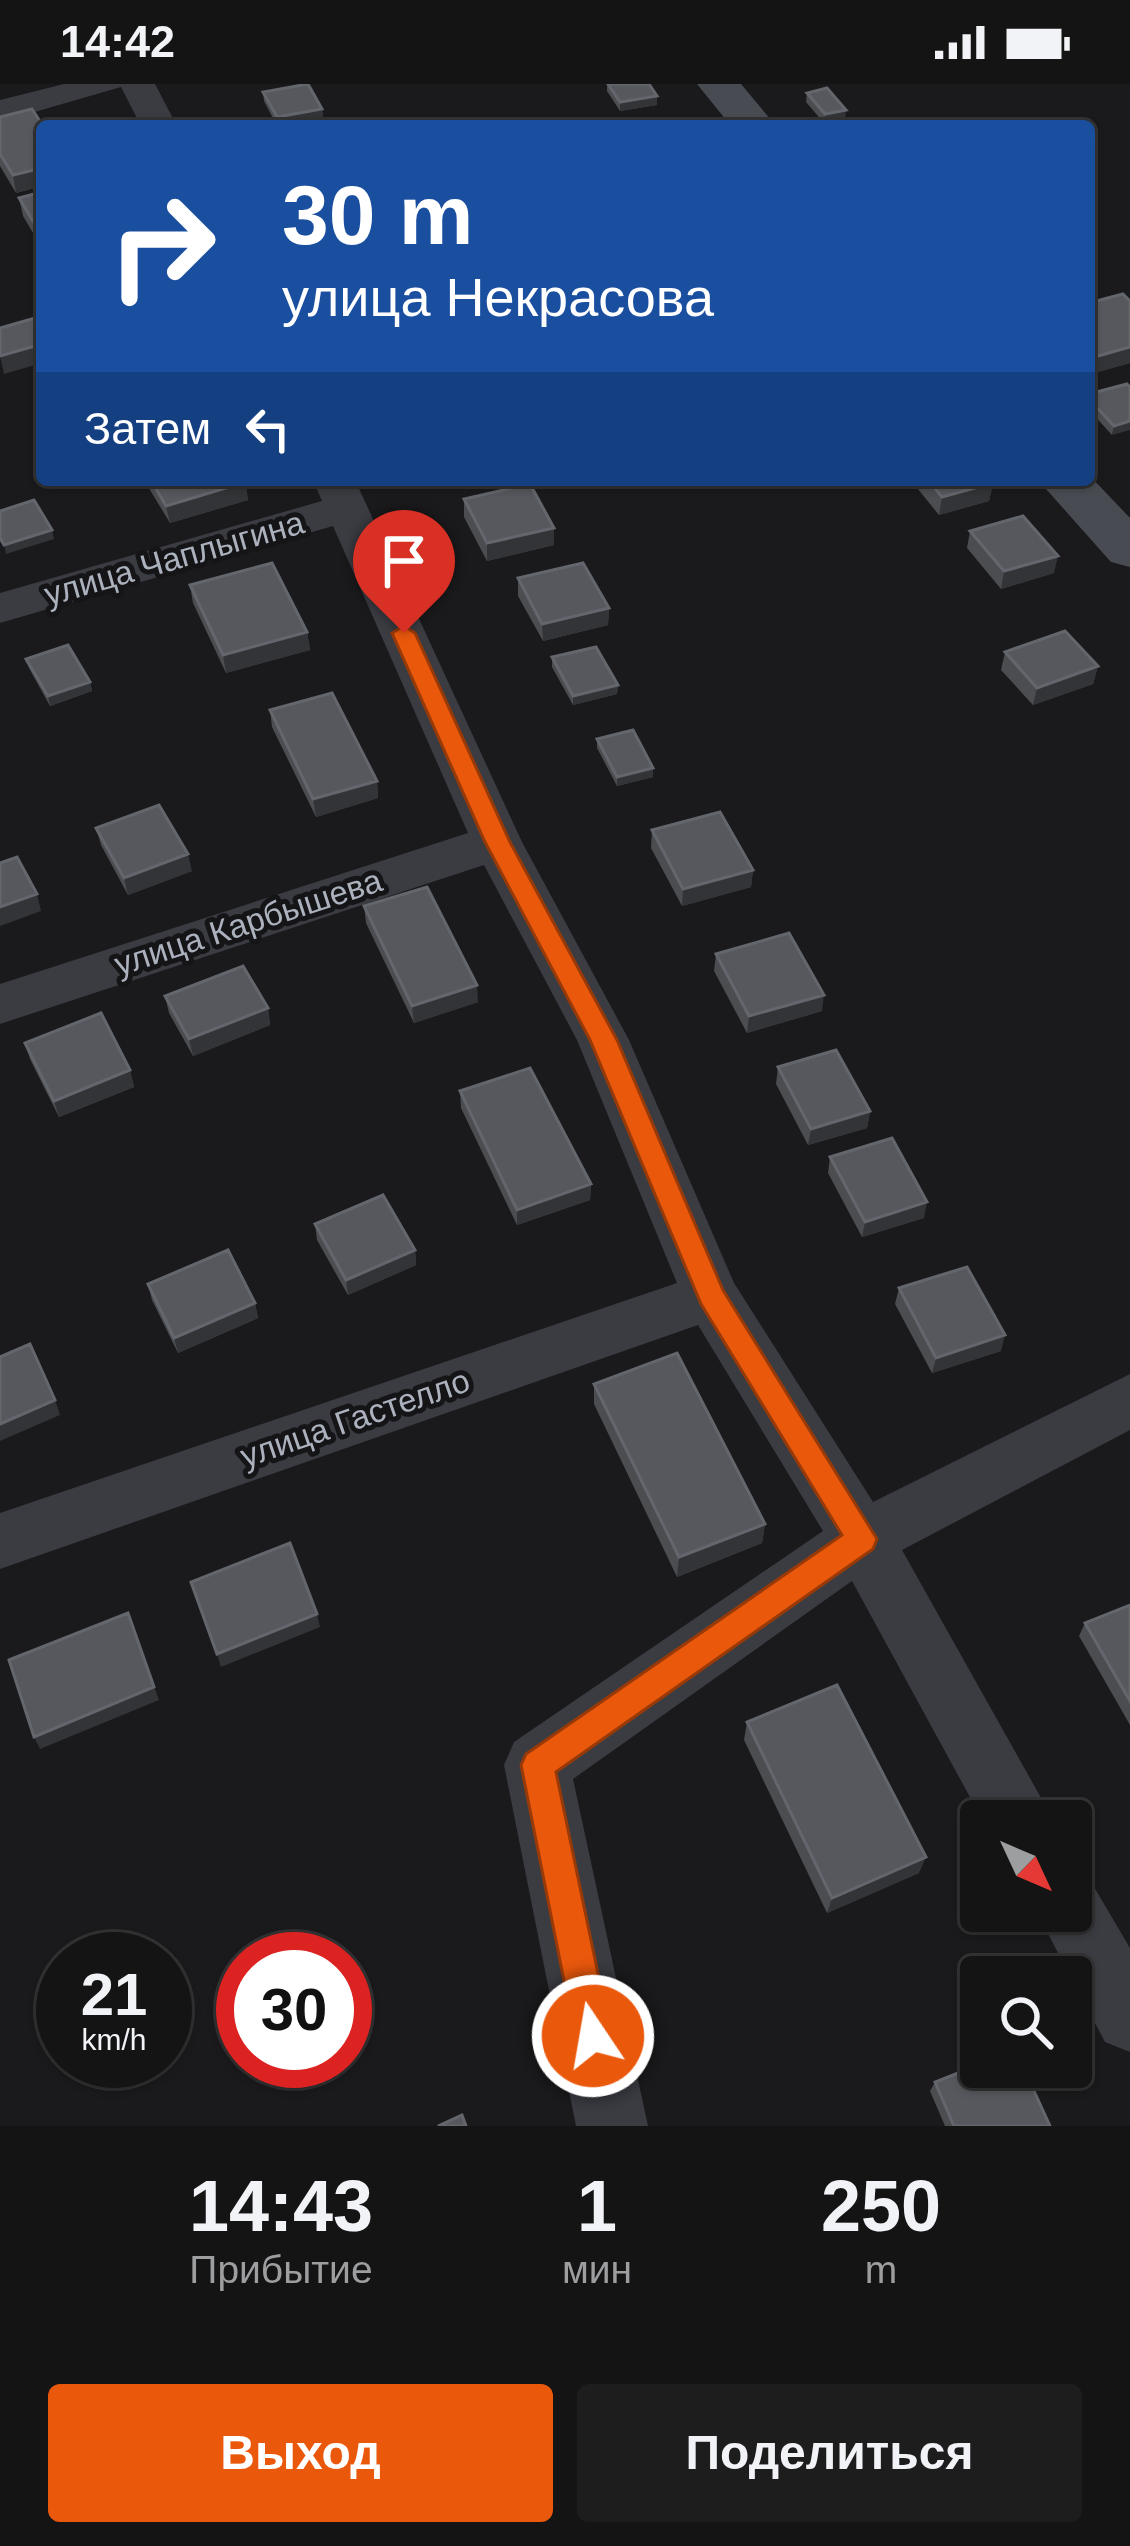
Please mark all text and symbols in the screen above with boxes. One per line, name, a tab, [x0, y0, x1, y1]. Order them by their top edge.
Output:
text: 14:42	[60, 16, 175, 67]
icon: right	[84, 168, 240, 324]
text: 30 m	[282, 168, 473, 262]
text: улица Некрасова	[282, 267, 714, 327]
icon: left	[235, 396, 301, 462]
text: Затем	[84, 403, 211, 454]
street label: улица Чаплыгина	[40, 503, 309, 613]
pin	[353, 510, 455, 633]
icon: arrive	[371, 528, 437, 594]
street label: улица Карбышева	[110, 861, 387, 983]
street label: улица Гастелло	[236, 1361, 474, 1475]
north arrow	[960, 1800, 1092, 1932]
map controls	[960, 1800, 1092, 2088]
speed limit sign: 30	[216, 1932, 372, 2088]
button: search	[960, 1956, 1092, 2088]
text: 21	[81, 1961, 147, 2028]
position arrow	[530, 1973, 656, 2099]
text: km/h	[81, 2023, 147, 2056]
text: 14:43	[189, 2166, 373, 2246]
text: 1	[577, 2166, 617, 2246]
text: 250	[821, 2166, 941, 2246]
text: Прибытие	[189, 2248, 373, 2291]
text: мин	[562, 2248, 632, 2291]
text: m	[865, 2248, 897, 2291]
button: Выход	[48, 2384, 553, 2522]
button: Поделиться	[577, 2384, 1082, 2522]

